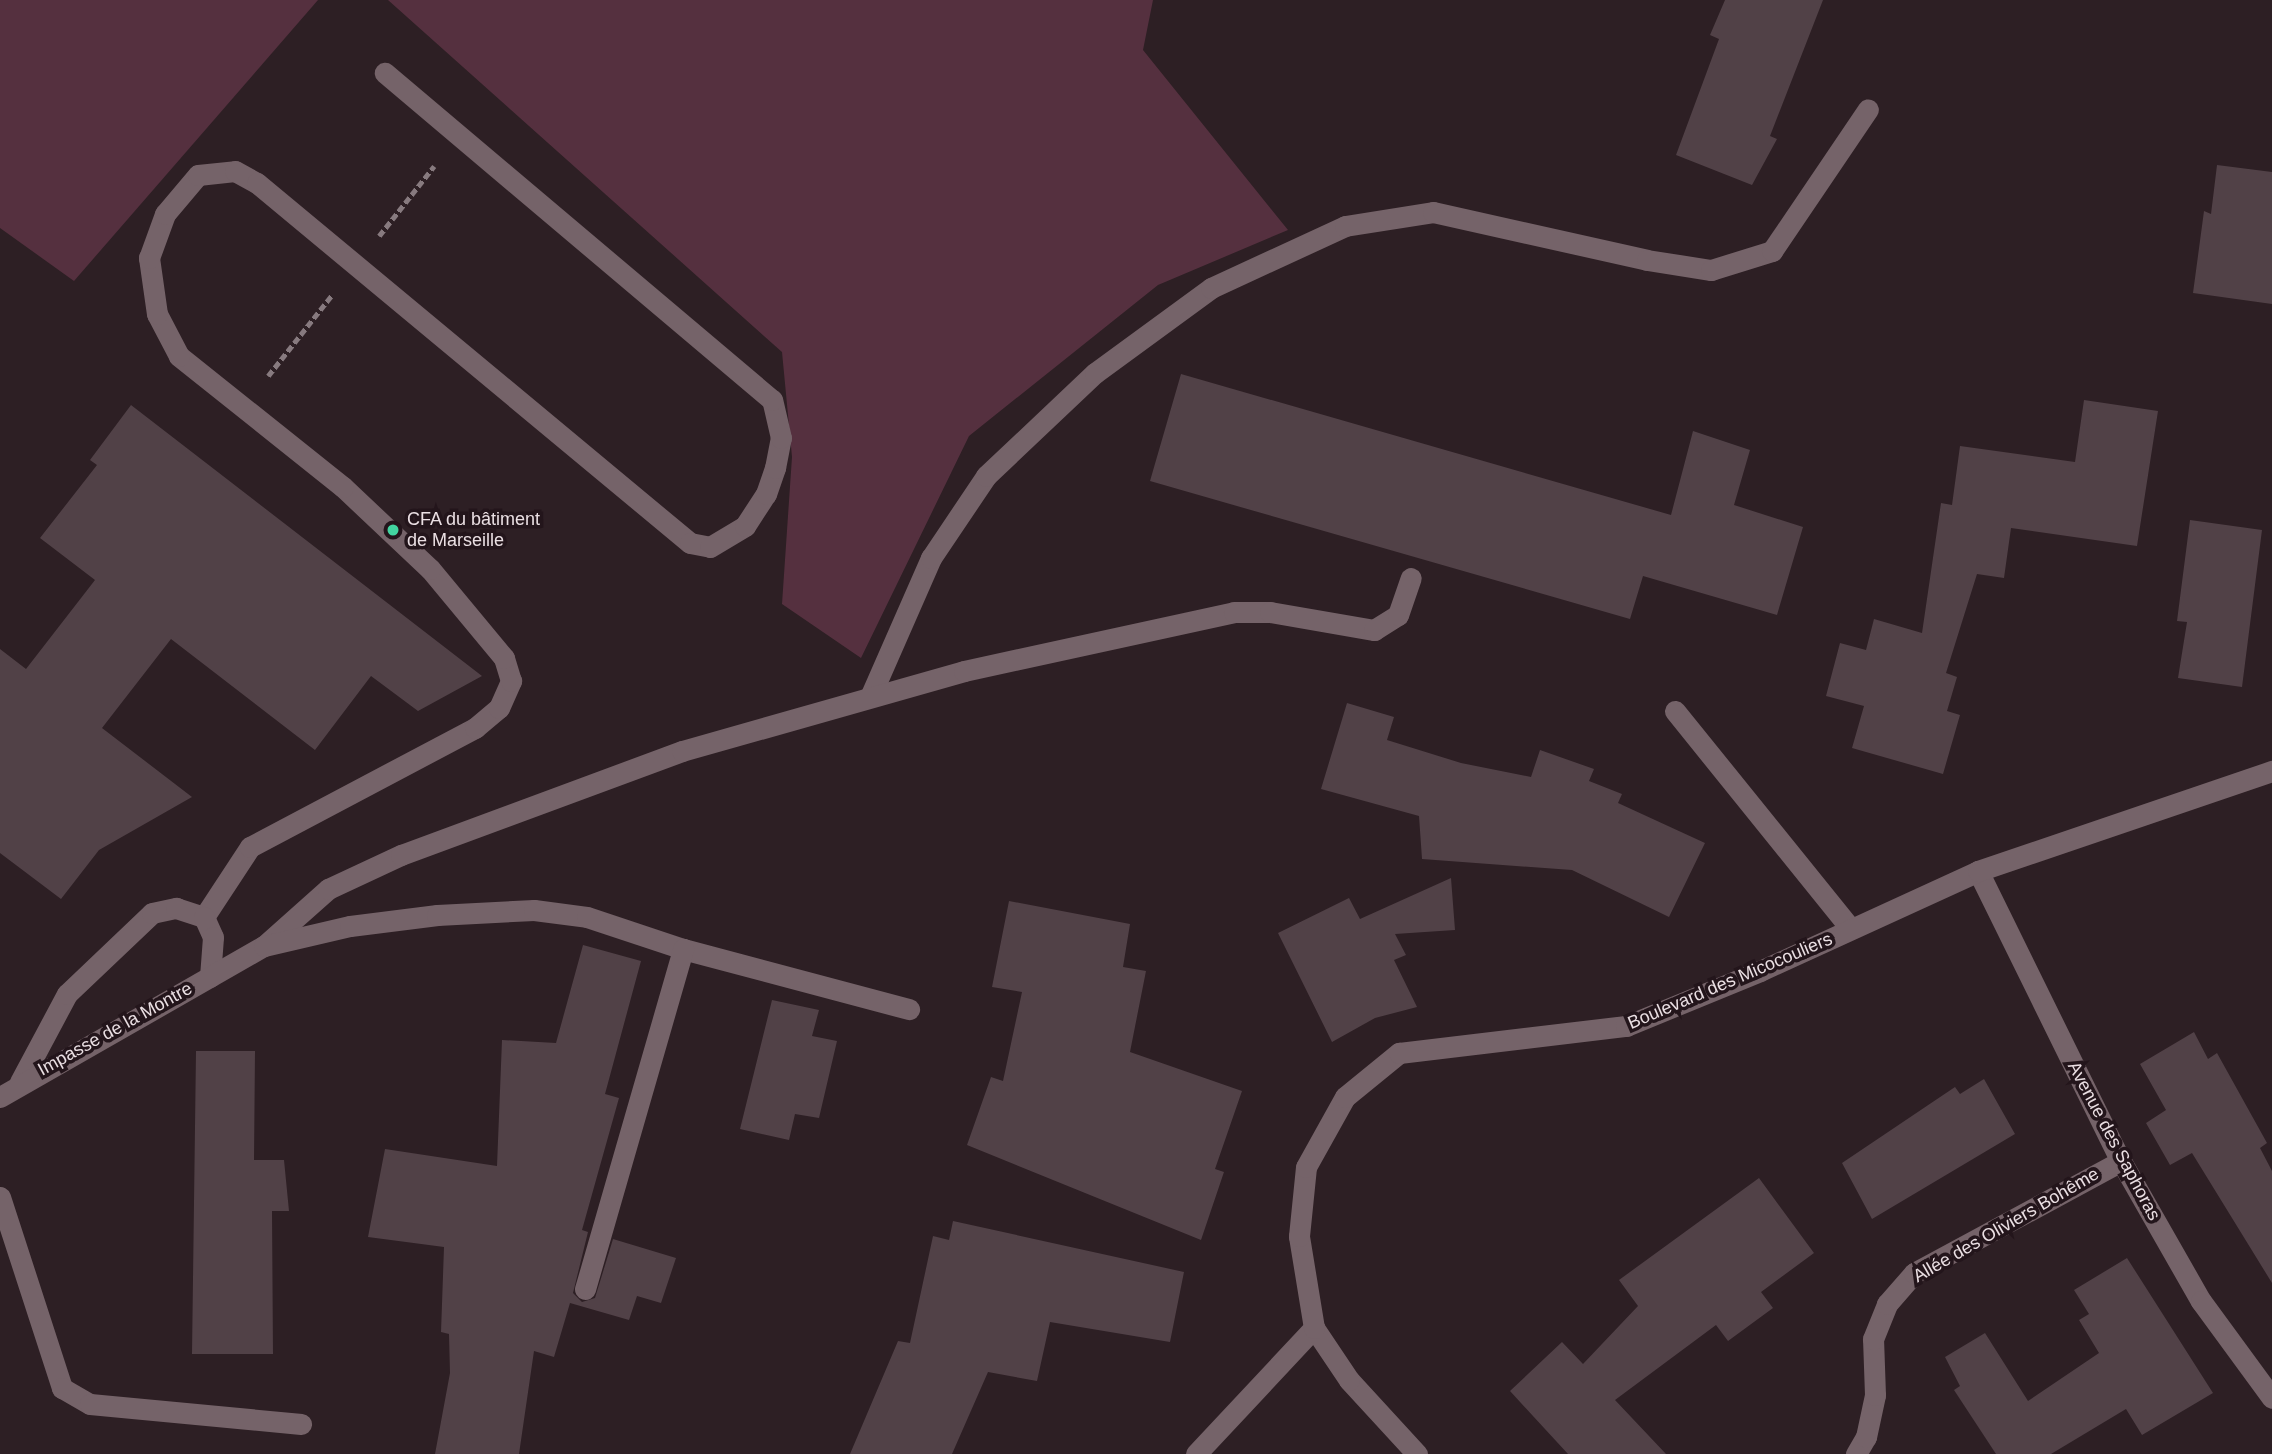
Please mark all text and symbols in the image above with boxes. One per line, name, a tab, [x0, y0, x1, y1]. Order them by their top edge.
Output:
place label: CFA du bâtiment de Marseille	[407, 509, 541, 552]
marker: CFA du bâtiment de Marseille	[385, 522, 401, 538]
street label: Boulevard des Micocouliers	[1624, 928, 1836, 1034]
street label: Impasse de la Montre	[34, 978, 196, 1080]
street label: Avenue des Saphoras	[2063, 1058, 2165, 1224]
street label: Allée des Oliviers Bohême	[1909, 1163, 2103, 1287]

